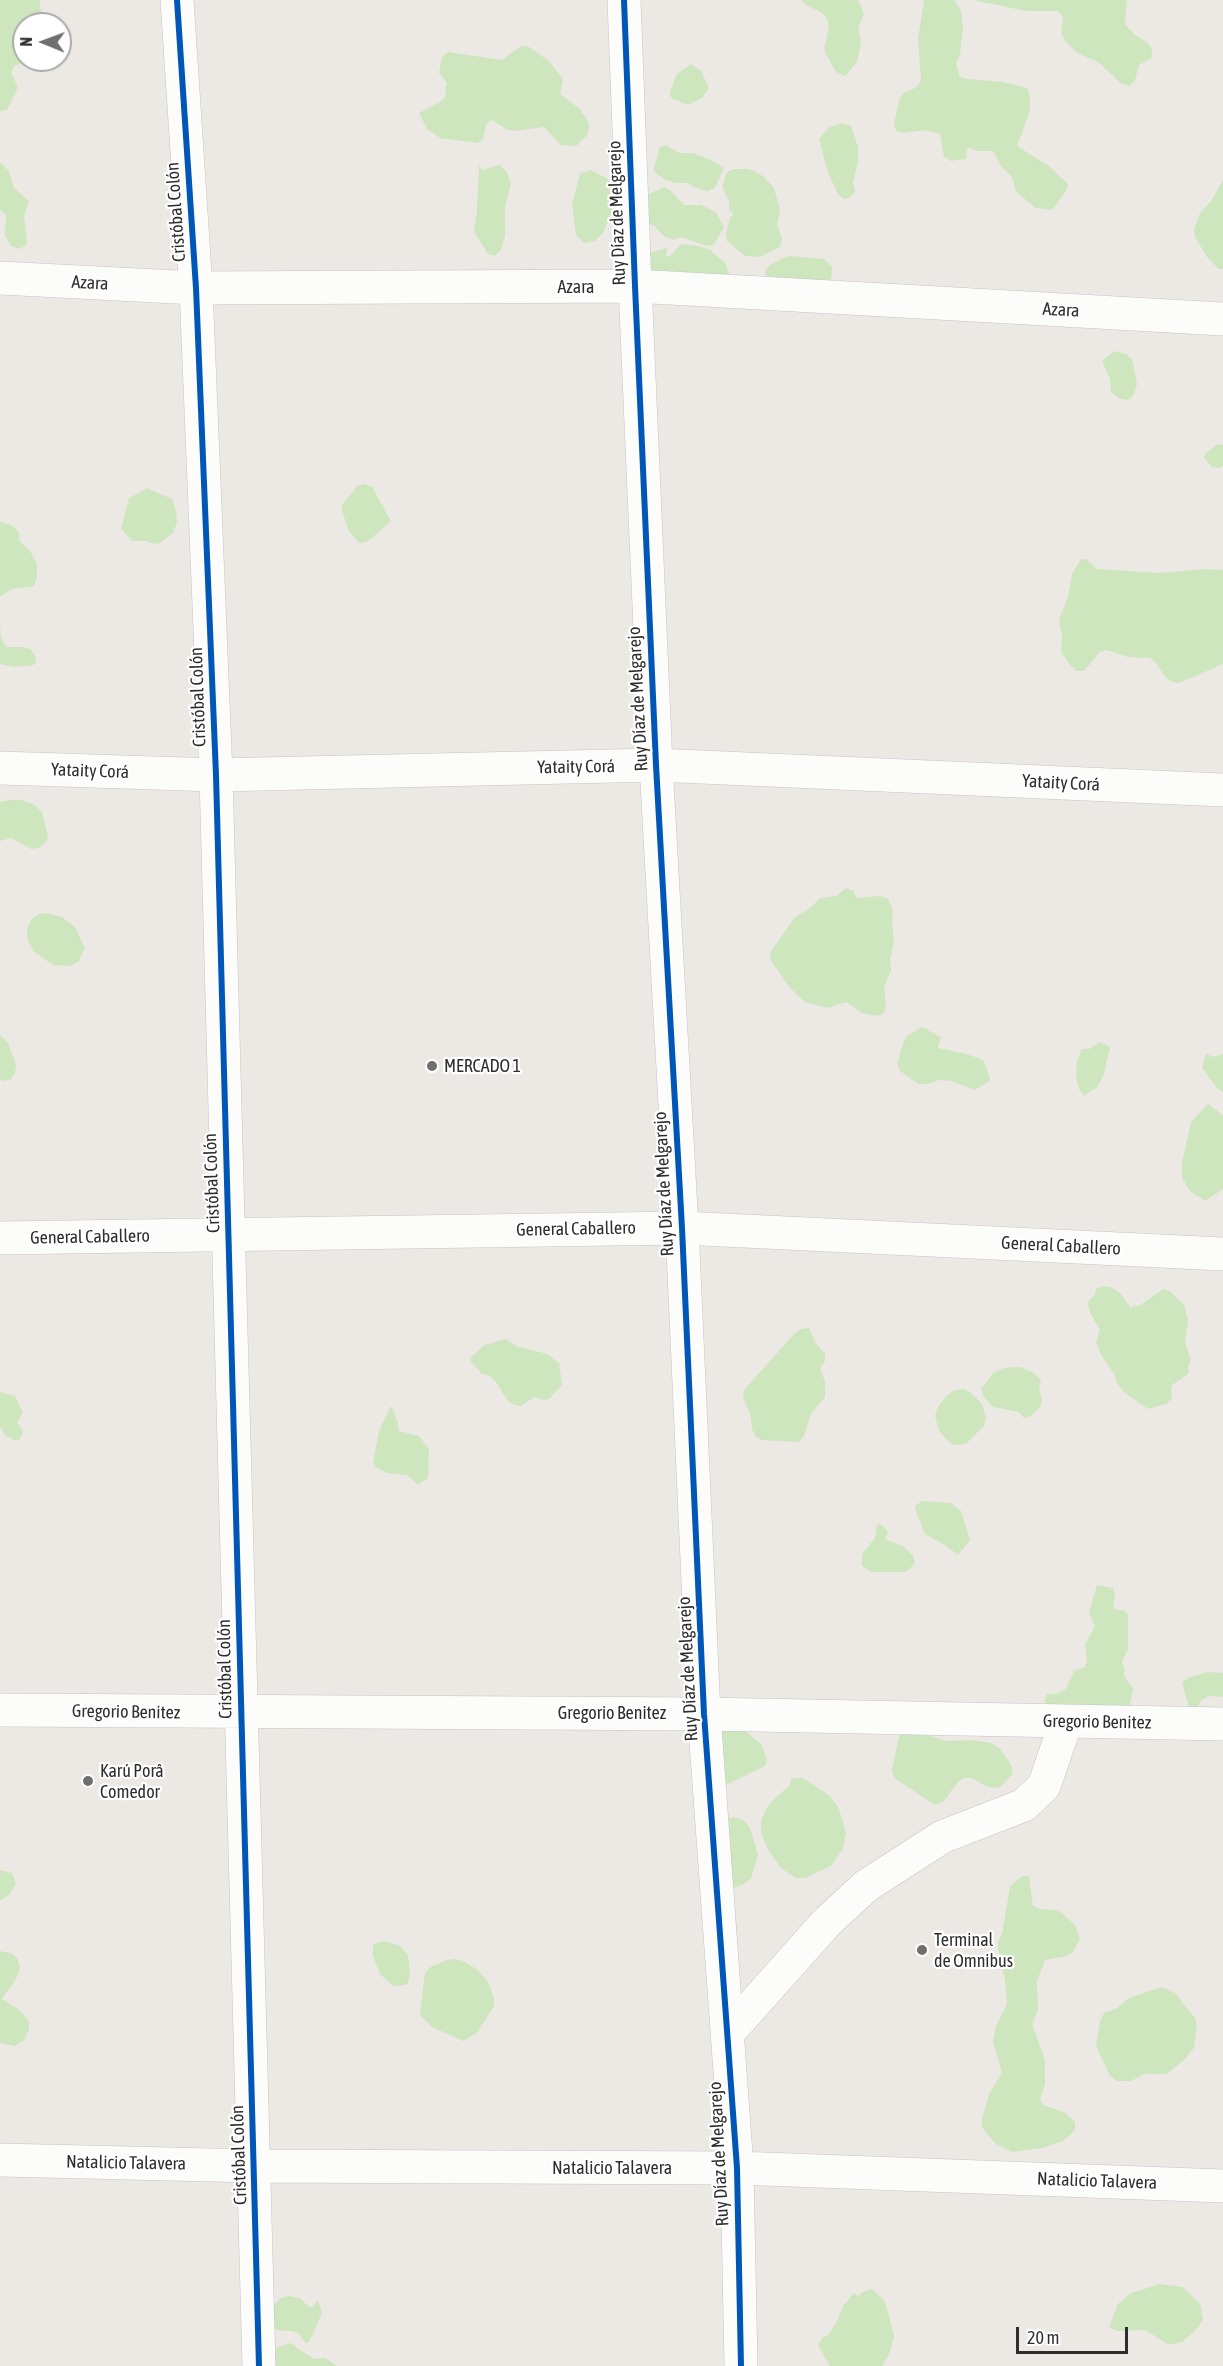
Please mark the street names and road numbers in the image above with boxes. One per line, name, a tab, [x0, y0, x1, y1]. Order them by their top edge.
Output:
street label: Ruy Díaz de Melgarejo	[604, 140, 630, 286]
street label: Cristóbal Colón	[162, 161, 190, 263]
street label: Azara	[71, 271, 109, 295]
street label: Azara	[558, 276, 594, 298]
street label: Azara	[1042, 298, 1080, 322]
street label: Ruy Díaz de Melgarejo	[623, 626, 653, 772]
street label: Cristóbal Colón	[185, 647, 211, 747]
street label: Yataity Corá	[537, 756, 615, 778]
street label: Yataity Corá	[51, 759, 129, 783]
street label: Yataity Corá	[1022, 770, 1100, 796]
street label: Ruy Díaz de Melgarejo	[649, 1111, 679, 1257]
street label: Cristóbal Colón	[199, 1133, 225, 1233]
street label: General Caballero	[516, 1217, 636, 1241]
street label: General Caballero	[30, 1225, 150, 1249]
street label: General Caballero	[1001, 1232, 1121, 1260]
street label: Ruy Díaz de Melgarejo	[673, 1596, 703, 1742]
street label: Cristóbal Colón	[213, 1619, 237, 1719]
street label: Gregorio Benitez	[72, 1700, 180, 1724]
street label: Gregorio Benitez	[558, 1702, 666, 1724]
street label: Gregorio Benitez	[1043, 1710, 1151, 1734]
street label: Ruy Díaz de Melgarejo	[704, 2081, 734, 2227]
street label: Cristóbal Colón	[226, 2105, 252, 2205]
street label: Natalicio Talavera	[66, 2151, 186, 2175]
street label: Natalicio Talavera	[552, 2157, 672, 2179]
street label: Natalicio Talavera	[1037, 2168, 1157, 2194]

